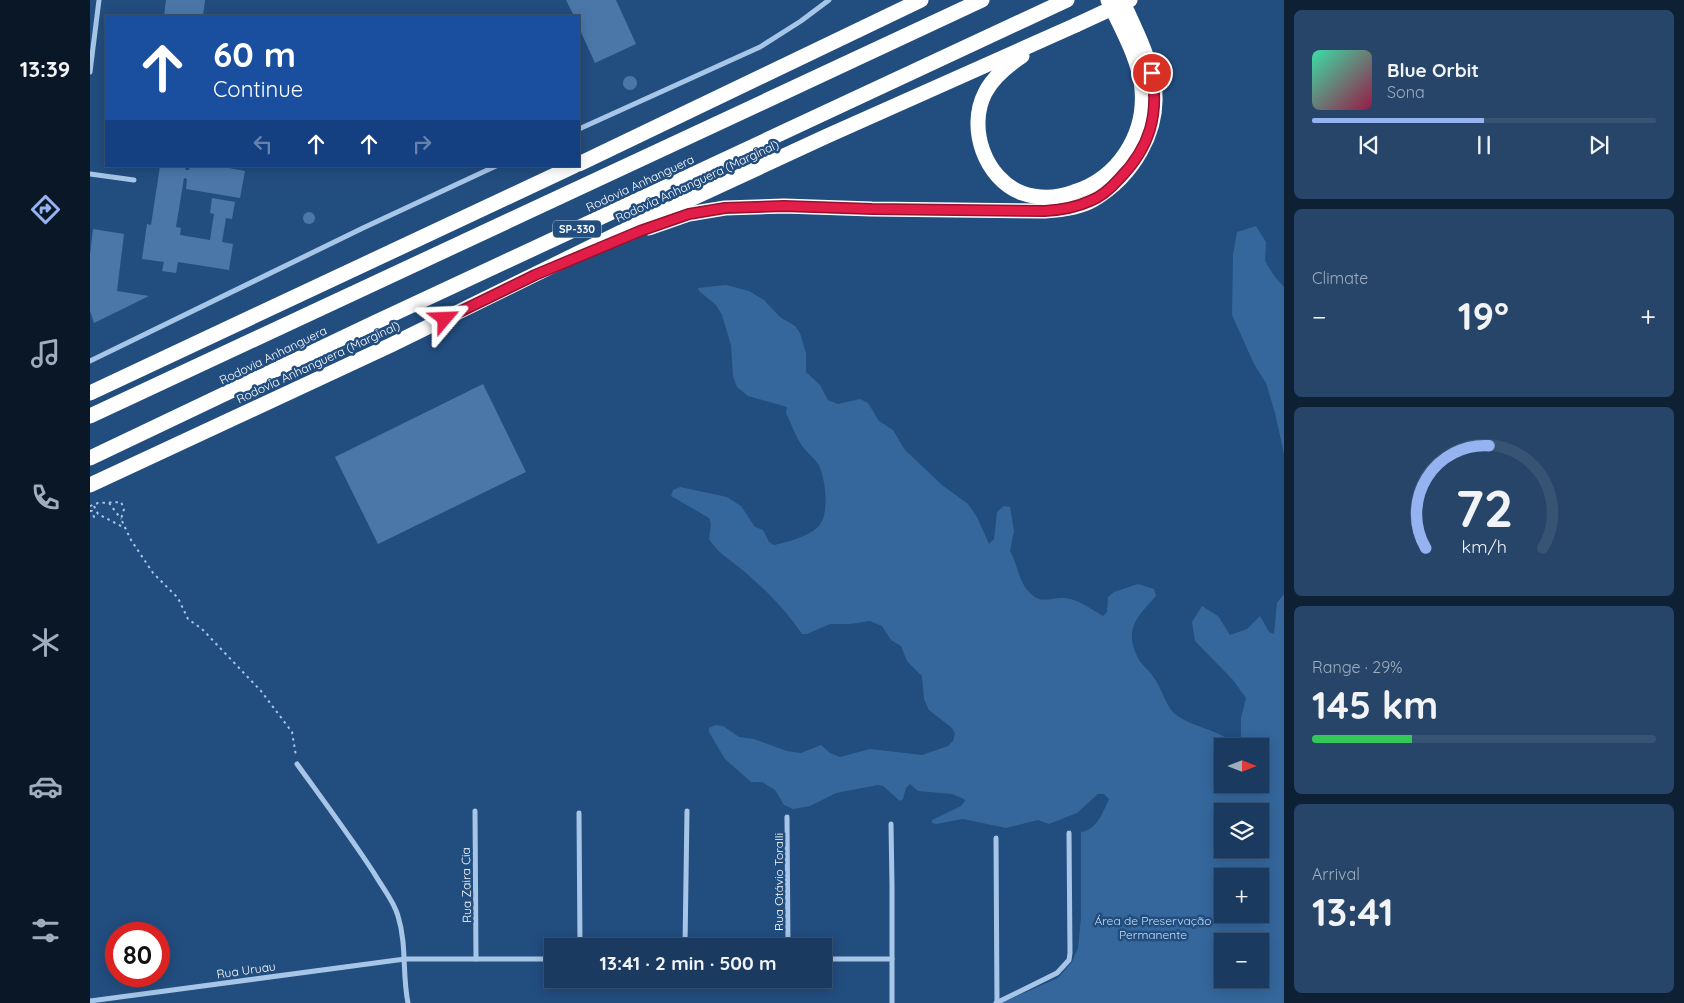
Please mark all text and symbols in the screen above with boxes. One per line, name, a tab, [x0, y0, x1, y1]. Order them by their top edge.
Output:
text: 60 m	[213, 32, 296, 76]
icon: ahead	[130, 35, 195, 100]
pin	[1131, 52, 1173, 94]
text: 13:39	[20, 55, 70, 83]
text: Blue Orbit	[1387, 58, 1479, 82]
icon: arrive	[1138, 59, 1166, 87]
text: Continue	[213, 75, 303, 103]
text: Sona	[1387, 82, 1425, 102]
icon: left	[249, 130, 277, 158]
icon: ahead	[302, 130, 330, 158]
icon: ahead	[355, 130, 383, 158]
icon: right	[408, 130, 436, 158]
icon: previous	[1355, 131, 1383, 159]
icon: pause	[1470, 131, 1498, 159]
icon: next	[1585, 131, 1613, 159]
street label: Rodovia Anhanguera (Marginal)	[613, 137, 781, 225]
street label: Rodovia Anhanguera	[584, 152, 696, 214]
icon: directions	[28, 192, 63, 227]
road number: SP-330	[553, 220, 601, 238]
text: Climate	[1312, 268, 1368, 288]
position arrow	[418, 292, 470, 344]
text: 19°	[1458, 292, 1509, 340]
text: −	[1312, 299, 1327, 334]
text: +	[1640, 299, 1656, 334]
street label: Rodovia Anhanguera (Marginal)	[234, 317, 402, 407]
street label: Rodovia Anhanguera	[217, 322, 329, 388]
icon: music	[28, 336, 63, 371]
text: 72	[1455, 475, 1513, 540]
icon: phone	[28, 480, 63, 515]
text: km/h	[1461, 535, 1507, 557]
icon: climate	[28, 625, 63, 660]
text: Range · 29%	[1312, 657, 1403, 677]
text: 145 km	[1312, 681, 1438, 729]
north arrow	[1214, 738, 1269, 792]
map controls	[1214, 738, 1269, 988]
icon: car	[28, 769, 63, 804]
button: layers	[1214, 803, 1269, 858]
street label: Rua Otávio Toralli	[771, 833, 786, 931]
street label: Rua Zaira Cia	[458, 847, 474, 923]
text: Arrival	[1312, 864, 1360, 884]
button: +	[1214, 868, 1269, 923]
text: 13:41	[1312, 888, 1394, 936]
icon: filters	[28, 913, 63, 948]
park label: Área de Preservação Permanente	[1094, 913, 1212, 942]
speed limit sign: 80	[105, 922, 170, 987]
button: −	[1214, 933, 1269, 988]
text: 13:41 · 2 min · 500 m	[599, 951, 777, 975]
street label: Rua Uruau	[216, 958, 276, 982]

